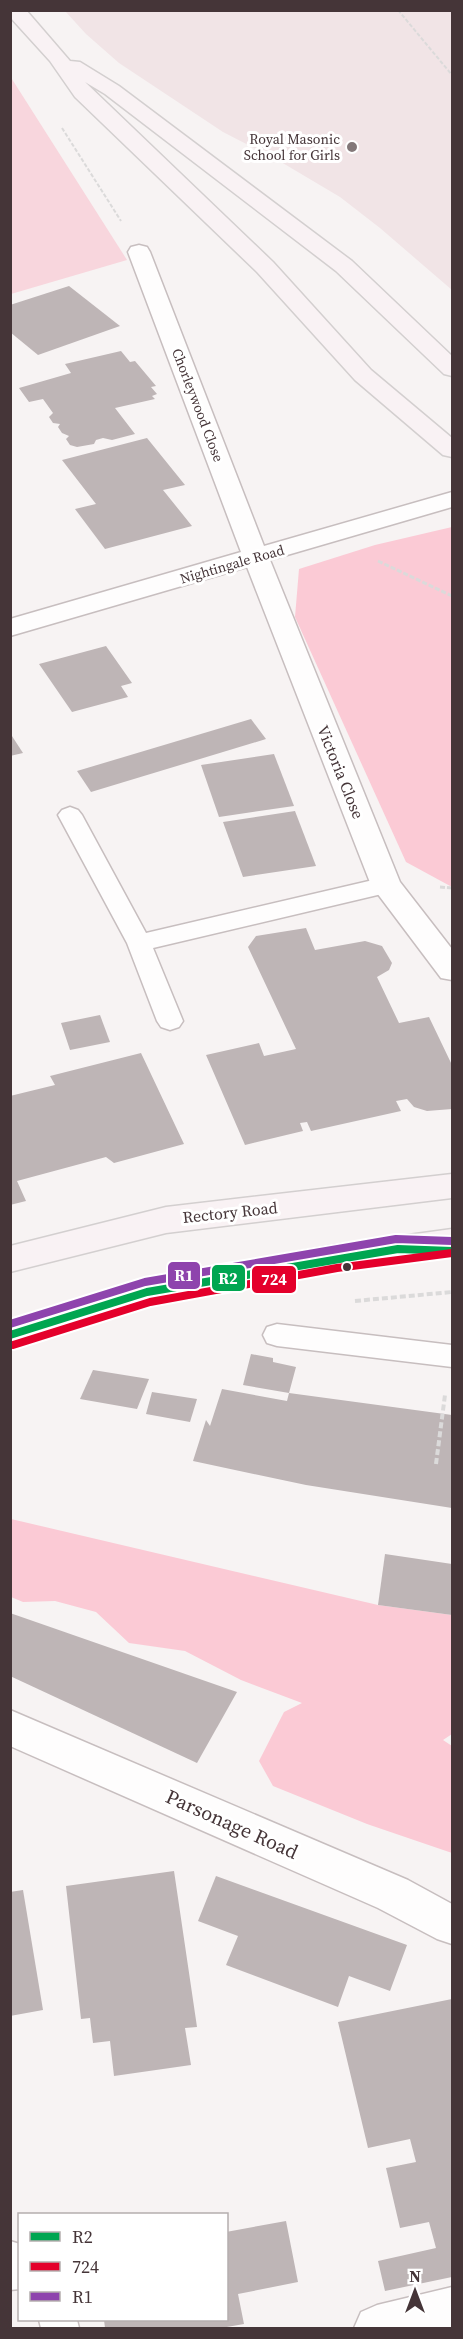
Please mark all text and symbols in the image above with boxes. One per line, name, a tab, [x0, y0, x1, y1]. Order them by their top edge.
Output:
place label: Royal Masonic School for Girls	[244, 129, 340, 165]
marker: Royal Masonic School for Girls	[345, 140, 359, 154]
street label: Chorleywood Close	[167, 345, 229, 465]
street label: Nightingale Road	[178, 540, 286, 588]
street label: Victoria Close	[312, 722, 370, 822]
street label: Rectory Road	[181, 1196, 279, 1228]
line badge: R1	[167, 1261, 201, 1290]
unlabelled marker	[341, 1261, 353, 1273]
text: R1	[174, 1264, 194, 1286]
line badge: R2	[211, 1264, 246, 1292]
line badge: 724	[251, 1265, 297, 1294]
text: R2	[218, 1267, 238, 1289]
text: 724	[261, 1268, 287, 1290]
street label: Parsonage Road	[161, 1782, 303, 1866]
legend	[18, 2213, 228, 2321]
text: R2	[72, 2224, 93, 2249]
text: 724	[72, 2254, 99, 2279]
north arrow	[385, 2261, 445, 2321]
text: N	[409, 2265, 421, 2287]
text: R1	[72, 2284, 93, 2309]

